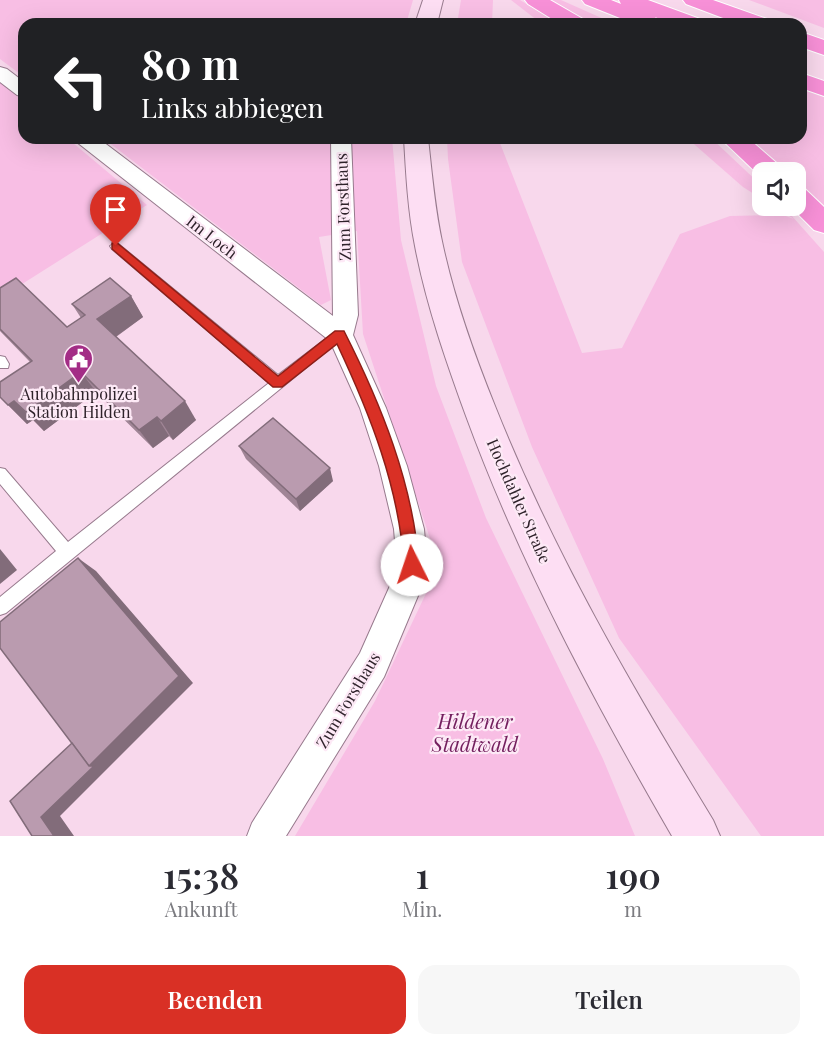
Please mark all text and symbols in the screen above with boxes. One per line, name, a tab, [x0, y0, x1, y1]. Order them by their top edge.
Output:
text: 80 m	[141, 35, 239, 91]
icon: left	[42, 42, 120, 120]
text: Links abbiegen	[141, 89, 324, 125]
street label: Zum Forsthaus	[330, 153, 355, 261]
map controls	[752, 162, 806, 216]
button: sound	[752, 162, 806, 216]
pin	[90, 184, 141, 246]
icon: arrive	[99, 193, 132, 226]
street label: Im Loch	[183, 210, 242, 263]
public building icon: Autobahnpolizei Station Hilden	[63, 342, 95, 384]
place label: Autobahnpolizei Station Hilden	[20, 383, 138, 422]
street label: Hochdahler Straße	[482, 435, 556, 567]
position arrow	[380, 533, 444, 597]
street label: Zum Forsthaus	[311, 648, 384, 751]
park label: Hildener Stadtwald	[431, 707, 519, 757]
text: 15:38	[163, 850, 239, 898]
text: 1	[415, 850, 429, 898]
text: 190	[605, 850, 661, 898]
text: Ankunft	[165, 895, 237, 922]
text: Min.	[402, 895, 442, 922]
text: m	[624, 895, 642, 922]
button: Beenden	[24, 965, 406, 1034]
button: Teilen	[418, 965, 800, 1034]

